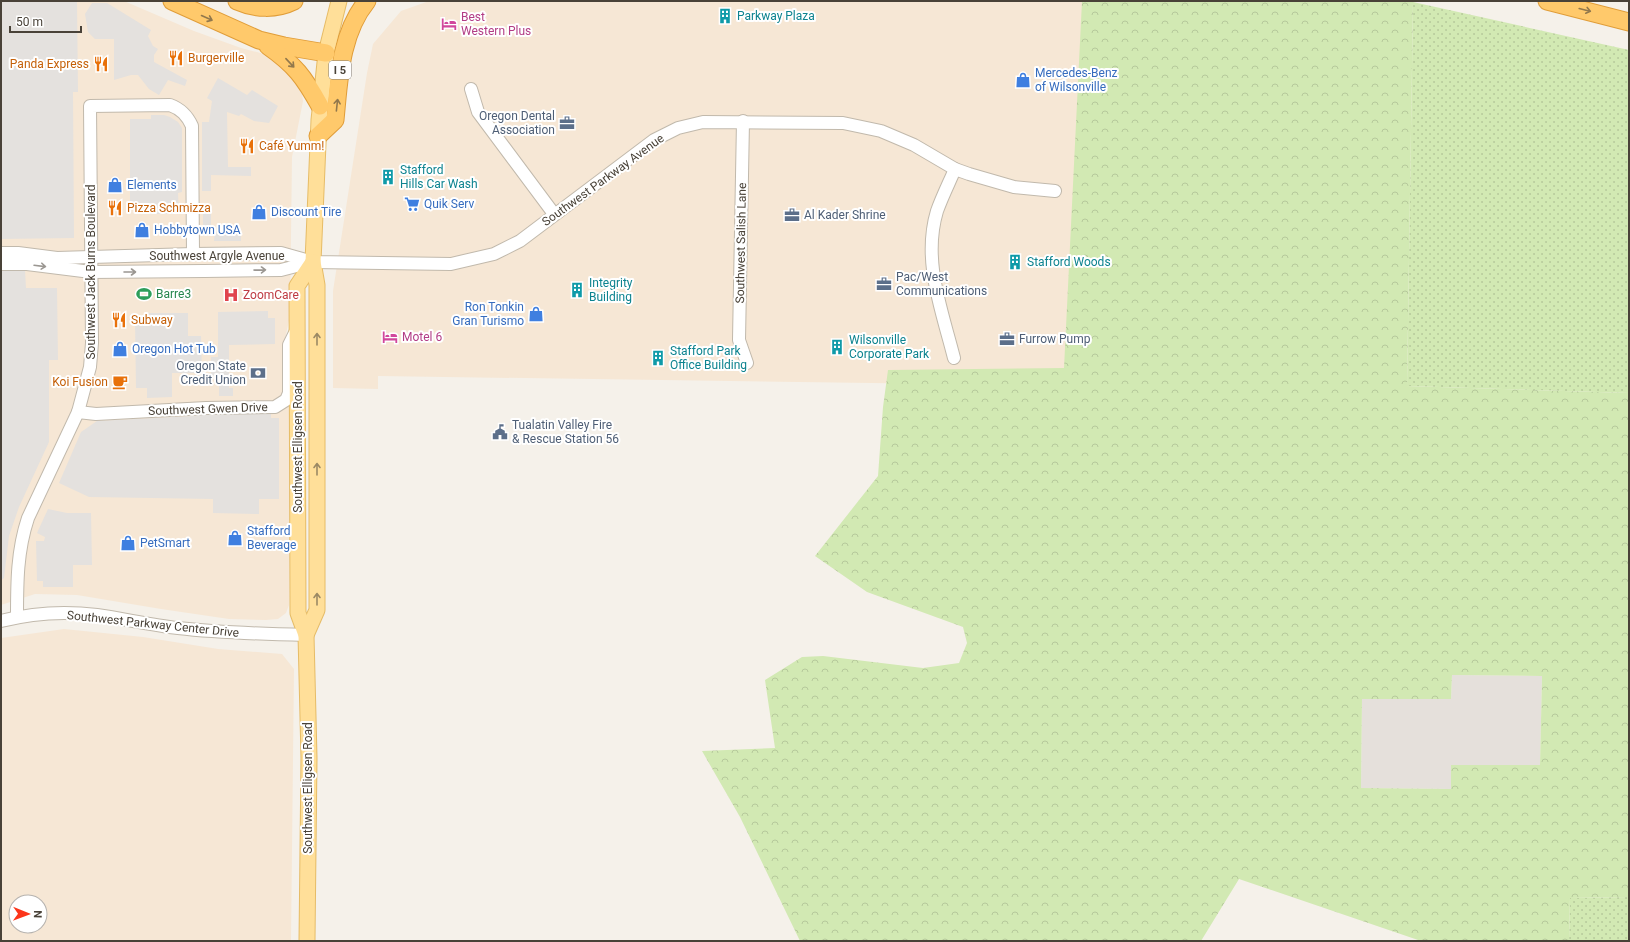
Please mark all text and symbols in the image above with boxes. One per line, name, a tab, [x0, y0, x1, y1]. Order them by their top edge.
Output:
building icon: Parkway Plaza	[716, 7, 734, 25]
one-way arrow	[1578, 7, 1591, 15]
scale bar	[10, 8, 81, 34]
place label: Parkway Plaza	[737, 9, 815, 23]
place label: Best Western Plus	[461, 10, 531, 38]
one-way arrow	[201, 14, 213, 22]
text: 50 m	[16, 15, 43, 29]
hotel icon: Best Western Plus	[440, 15, 458, 33]
restaurant icon: Burgerville	[167, 49, 185, 67]
place label: Burgerville	[188, 51, 244, 65]
restaurant icon: Panda Express	[92, 55, 110, 73]
place label: Panda Express	[10, 57, 89, 71]
one-way arrow	[286, 58, 295, 68]
road number: I 5	[329, 61, 351, 79]
place label: Mercedes-Benz of Wilsonville	[1035, 66, 1118, 94]
shop icon: Mercedes-Benz of Wilsonville	[1014, 71, 1032, 89]
one-way arrow	[333, 99, 340, 112]
place label: Oregon Dental Association	[479, 109, 555, 137]
office icon: Oregon Dental Association	[558, 114, 576, 132]
street label: Southwest Parkway Avenue	[539, 131, 667, 229]
restaurant icon: Café Yumm!	[238, 137, 256, 155]
place label: Café Yumm!	[259, 139, 324, 153]
place label: Stafford Hills Car Wash	[400, 163, 478, 191]
building icon: Stafford Hills Car Wash	[379, 168, 397, 186]
shop icon: Elements	[106, 176, 124, 194]
place label: Elements	[127, 178, 177, 192]
street label: Southwest Salish Lane	[733, 182, 749, 304]
street label: Southwest Jack Burns Boulevard	[84, 184, 98, 360]
supermarket icon: Quik Serv	[403, 195, 421, 213]
place label: Quik Serv	[424, 197, 475, 211]
restaurant icon: Pizza Schmizza	[106, 199, 124, 217]
place label: Pizza Schmizza	[127, 201, 211, 215]
shop icon: Discount Tire	[250, 203, 268, 221]
place label: Discount Tire	[271, 205, 341, 219]
office icon: Al Kader Shrine	[783, 206, 801, 224]
place label: Al Kader Shrine	[804, 208, 886, 222]
shop icon: Hobbytown USA	[133, 221, 151, 239]
place label: Hobbytown USA	[154, 223, 241, 237]
street label: Southwest Argyle Avenue	[149, 249, 285, 263]
building icon: Stafford Woods	[1006, 253, 1024, 271]
place label: Stafford Woods	[1027, 255, 1111, 269]
one-way arrow	[33, 262, 46, 269]
one-way arrow	[253, 266, 266, 274]
one-way arrow	[123, 268, 136, 276]
place label: Pac/West Communications	[896, 270, 987, 298]
office icon: Pac/West Communications	[875, 275, 893, 293]
place label: Integrity Building	[589, 276, 633, 304]
building icon: Integrity Building	[568, 281, 586, 299]
sports icon: Barre3	[135, 285, 153, 303]
hospital icon: ZoomCare	[222, 286, 240, 304]
place label: Barre3	[156, 287, 191, 301]
place label: ZoomCare	[243, 288, 299, 302]
place label: Ron Tonkin Gran Turismo	[452, 300, 524, 328]
shop icon: Ron Tonkin Gran Turismo	[527, 305, 545, 323]
restaurant icon: Subway	[110, 311, 128, 329]
place label: Subway	[131, 313, 173, 327]
hotel icon: Motel 6	[381, 328, 399, 346]
place label: Motel 6	[402, 330, 443, 344]
office icon: Furrow Pump	[998, 330, 1016, 348]
place label: Furrow Pump	[1019, 332, 1091, 346]
one-way arrow	[313, 333, 321, 346]
place label: Wilsonville Corporate Park	[849, 333, 930, 361]
building icon: Wilsonville Corporate Park	[828, 338, 846, 356]
shop icon: Oregon Hot Tub	[111, 340, 129, 358]
place label: Oregon Hot Tub	[132, 342, 216, 356]
place label: Stafford Park Office Building	[670, 344, 747, 372]
building icon: Stafford Park Office Building	[649, 349, 667, 367]
place label: Oregon State Credit Union	[176, 359, 246, 387]
bank icon: Oregon State Credit Union	[249, 364, 267, 382]
cafe icon: Koi Fusion	[111, 373, 129, 391]
place label: Koi Fusion	[52, 375, 108, 389]
street label: Southwest Elligsen Road	[291, 381, 305, 513]
street label: Southwest Gwen Drive	[148, 400, 268, 418]
place label: Tualatin Valley Fire & Rescue Station 56	[512, 418, 619, 446]
public building icon: Tualatin Valley Fire & Rescue Station 56	[491, 423, 509, 441]
one-way arrow	[313, 463, 321, 476]
place label: Stafford Beverage	[247, 524, 296, 552]
shop icon: Stafford Beverage	[226, 529, 244, 547]
shop icon: PetSmart	[119, 534, 137, 552]
place label: PetSmart	[140, 536, 190, 550]
one-way arrow	[313, 593, 321, 606]
street label: Southwest Parkway Center Drive	[66, 608, 240, 640]
street label: Southwest Elligsen Road	[301, 722, 315, 854]
north arrow	[8, 894, 48, 934]
text: N	[31, 910, 44, 918]

